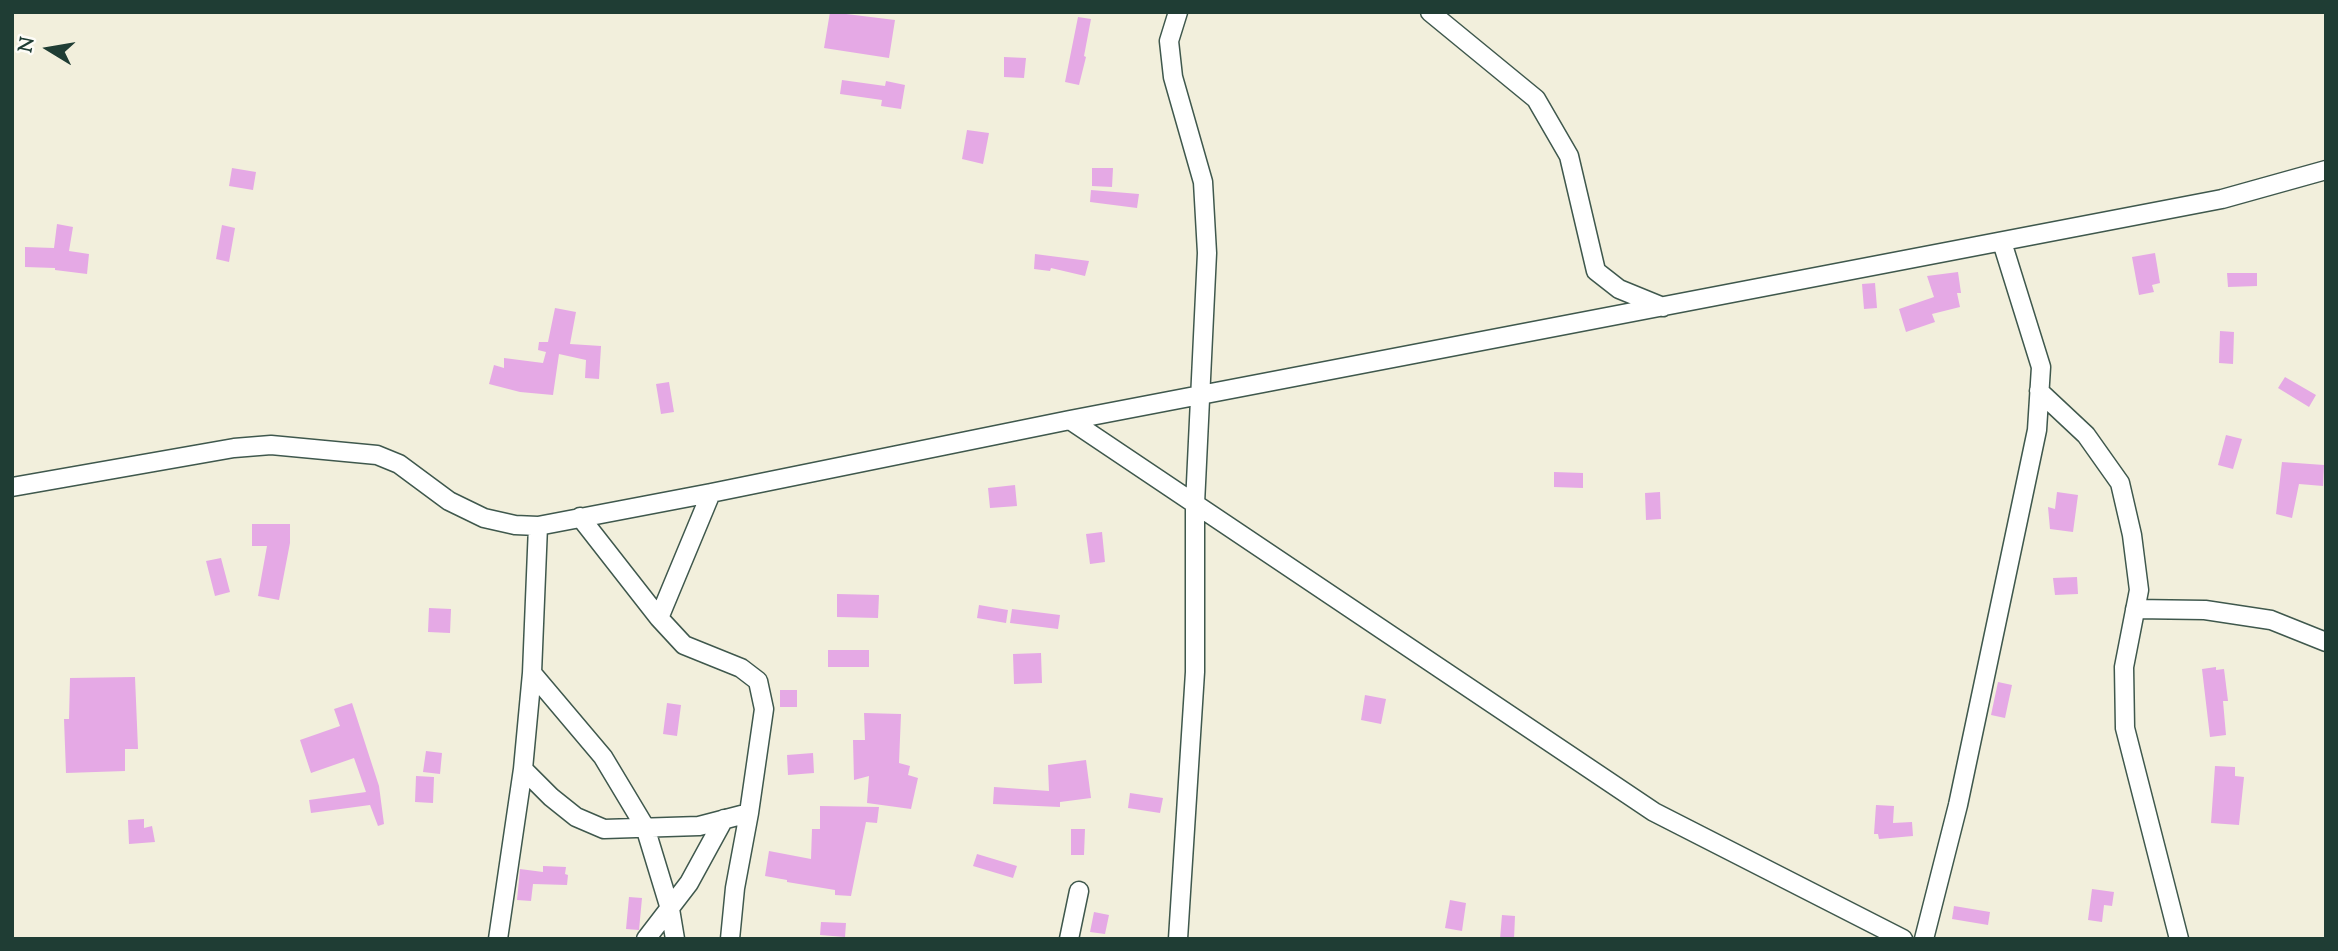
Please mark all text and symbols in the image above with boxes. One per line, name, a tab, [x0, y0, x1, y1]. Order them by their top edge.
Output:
north arrow	[14, 14, 84, 84]
text: N	[13, 35, 43, 55]

